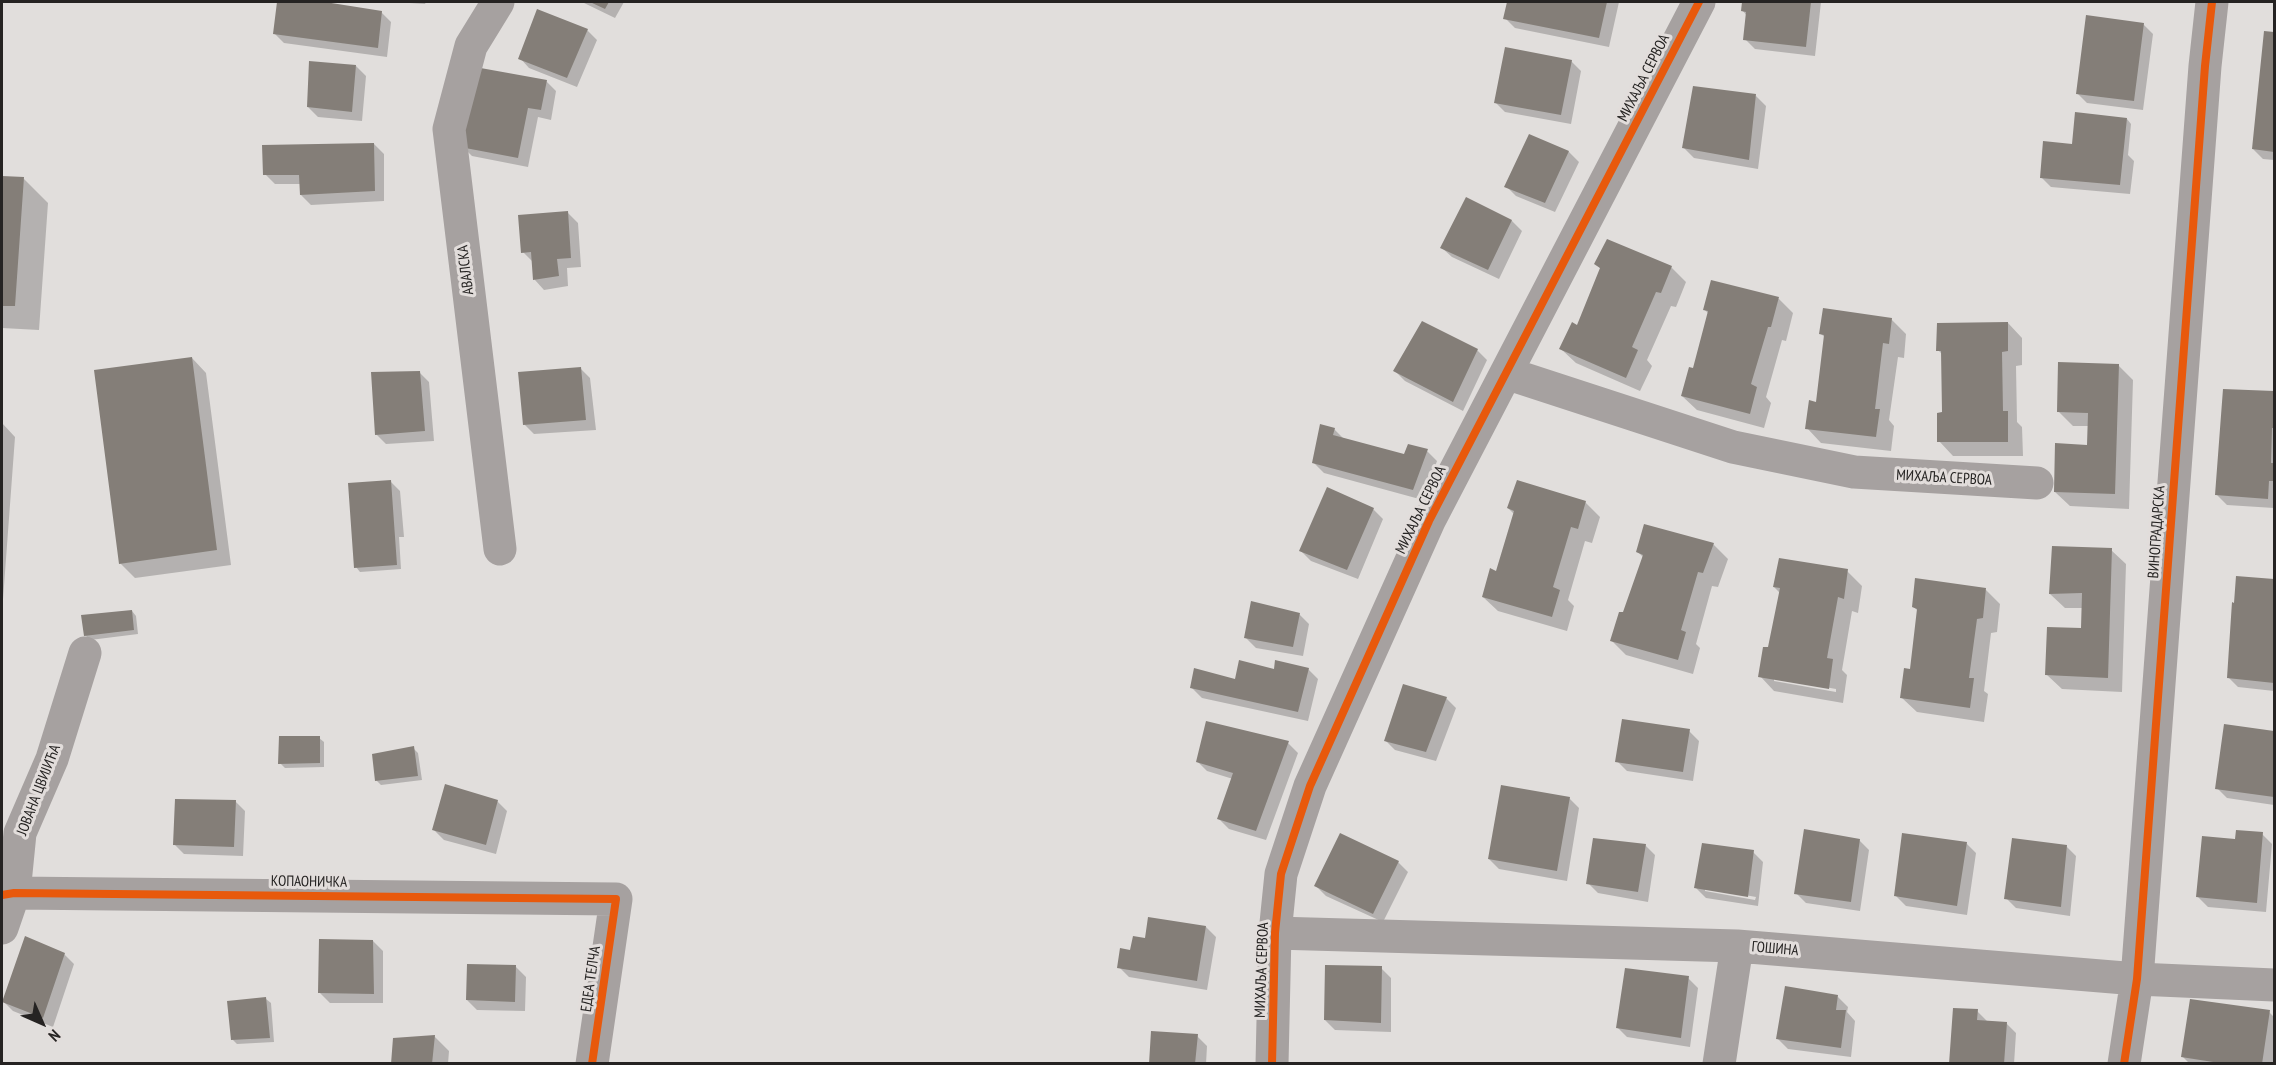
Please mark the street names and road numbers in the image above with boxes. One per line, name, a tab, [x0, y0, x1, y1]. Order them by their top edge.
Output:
street label: МИХАЉА СЕРВОА	[1614, 31, 1674, 125]
street label: АВАЛСКА	[454, 244, 478, 296]
street label: МИХАЉА СЕРВОА	[1392, 463, 1450, 557]
street label: МИХАЉА СЕРВОА	[1896, 467, 1992, 489]
street label: ВИНОГРАДАРСКА	[2145, 485, 2169, 579]
street label: ЈОВАНА ЦВИЈИЋА	[13, 742, 65, 838]
street label: КОПАОНИЧКА	[271, 872, 347, 892]
street label: МИХАЉА СЕРВОА	[1251, 922, 1273, 1018]
street label: ГОШИНА	[1751, 938, 1799, 960]
street label: ЕДЕА ТЕЛЧА	[577, 945, 605, 1013]

